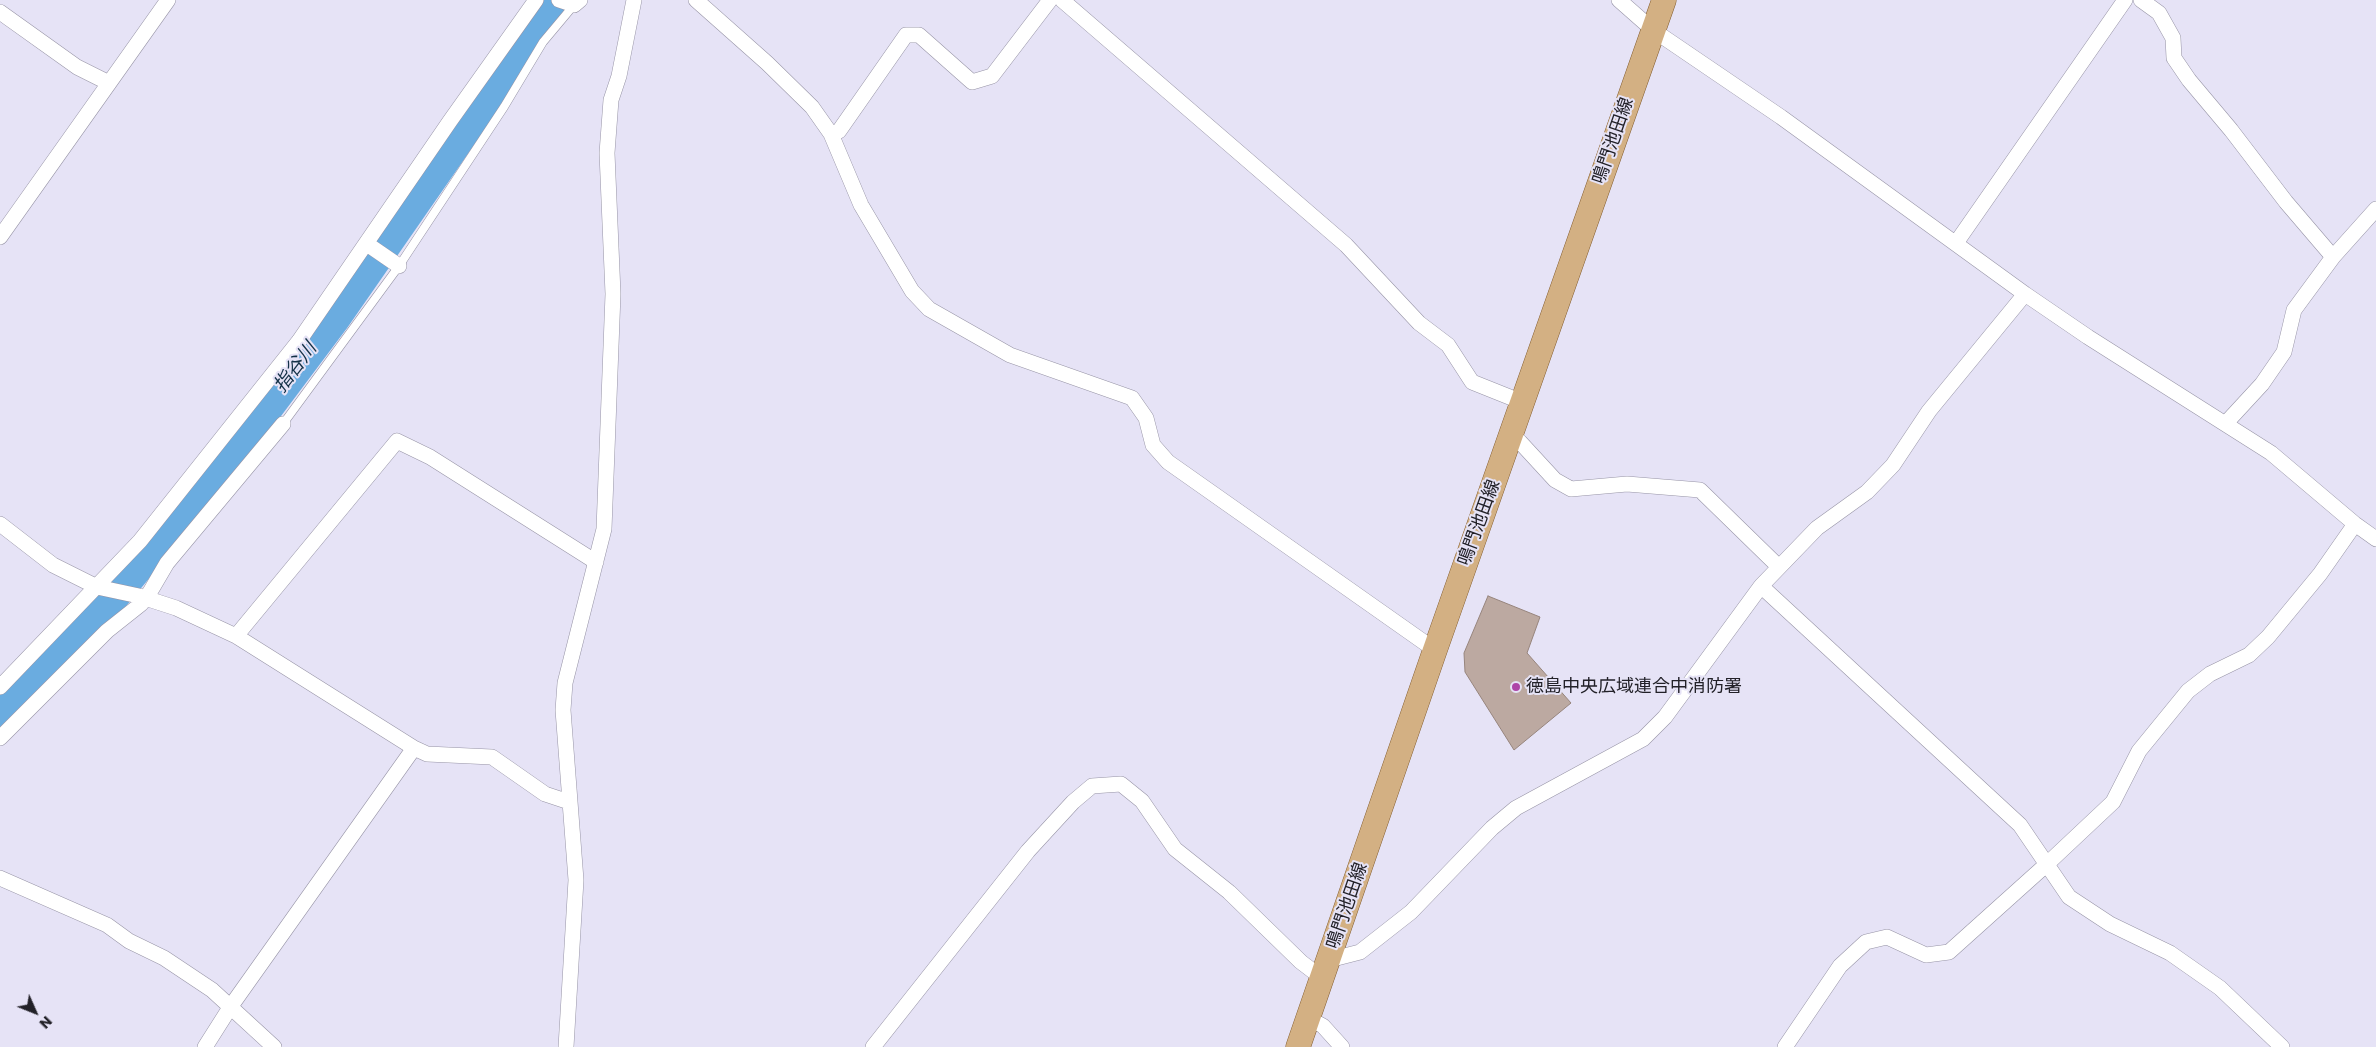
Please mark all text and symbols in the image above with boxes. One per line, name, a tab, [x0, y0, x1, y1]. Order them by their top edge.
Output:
street label: 鳴門池田線	[1589, 95, 1639, 187]
water label: 指谷川	[270, 338, 322, 398]
street label: 鳴門池田線	[1454, 477, 1506, 569]
place label: 徳島中央広域連合中消防署	[1526, 676, 1742, 698]
marker: 徳島中央広域連合中消防署	[1510, 681, 1522, 693]
street label: 鳴門池田線	[1323, 860, 1373, 952]
north arrow	[10, 987, 60, 1037]
text: N	[35, 1012, 57, 1033]

